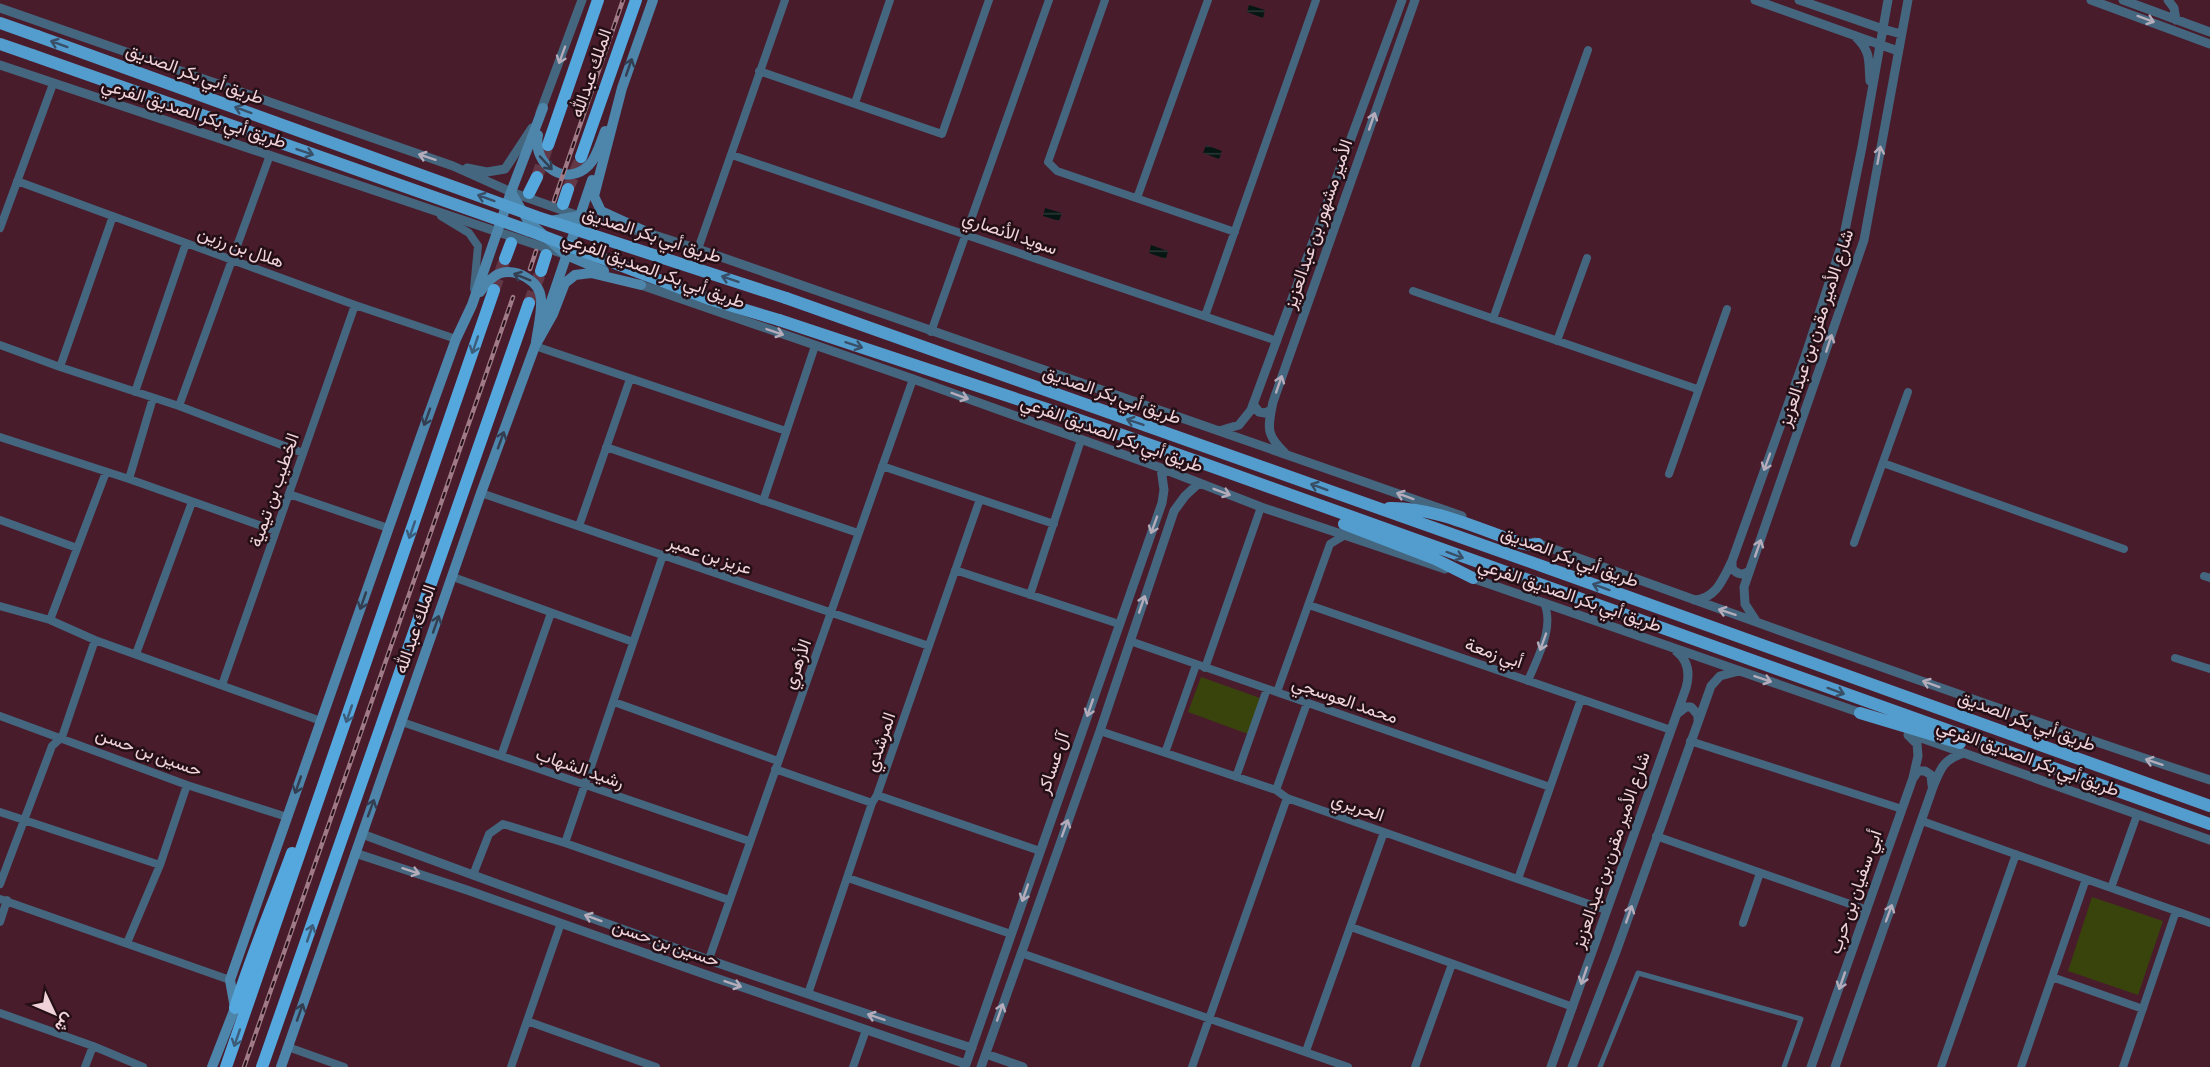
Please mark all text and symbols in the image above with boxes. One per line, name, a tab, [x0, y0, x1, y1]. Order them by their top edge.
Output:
one-way arrow	[2136, 15, 2155, 26]
street label: الملك عبدالله	[566, 26, 616, 120]
one-way arrow	[51, 38, 69, 49]
street label: طريق أبي بكر الصديق	[122, 40, 267, 113]
one-way arrow	[556, 45, 567, 64]
one-way arrow	[625, 58, 636, 77]
street label: طريق أبي بكر الصديق الفرعي	[98, 74, 289, 157]
one-way arrow	[234, 104, 253, 115]
one-way arrow	[1367, 112, 1378, 130]
street label: الأمير مشهور بن عبدالعزيز	[1279, 137, 1357, 313]
one-way arrow	[1874, 146, 1885, 166]
one-way arrow	[295, 147, 314, 158]
one-way arrow	[418, 151, 437, 162]
one-way arrow	[539, 155, 553, 170]
one-way arrow	[477, 192, 495, 203]
street label: طريق أبي بكر الصديق	[578, 203, 724, 272]
street label: سويد الأنصاري	[958, 207, 1060, 263]
street label: هلال بن رزين	[195, 222, 287, 273]
street label: شارع الأمير مقرن بن عبدالعزيز	[1774, 227, 1859, 431]
street label: طريق أبي بكر الصديق الفرعي	[558, 228, 748, 317]
one-way arrow	[513, 271, 531, 282]
one-way arrow	[721, 273, 740, 284]
one-way arrow	[766, 328, 784, 339]
one-way arrow	[468, 335, 479, 354]
one-way arrow	[1825, 335, 1836, 353]
one-way arrow	[844, 341, 863, 352]
street label: طريق أبي بكر الصديق	[1039, 362, 1184, 433]
one-way arrow	[1274, 375, 1285, 393]
one-way arrow	[950, 391, 969, 402]
street label: طريق أبي بكر الصديق الفرعي	[1016, 392, 1206, 481]
one-way arrow	[421, 408, 432, 426]
one-way arrow	[1126, 415, 1145, 426]
street label: الخطيب بن تيمية	[245, 430, 304, 550]
one-way arrow	[496, 431, 507, 450]
one-way arrow	[1761, 452, 1772, 471]
one-way arrow	[1310, 480, 1329, 491]
one-way arrow	[1212, 487, 1231, 498]
one-way arrow	[1396, 489, 1415, 500]
one-way arrow	[1148, 515, 1159, 533]
one-way arrow	[405, 520, 416, 539]
street label: طريق أبي بكر الصديق	[1497, 523, 1642, 596]
street label: عزيز بن عمير	[664, 531, 755, 580]
one-way arrow	[1754, 539, 1765, 557]
one-way arrow	[1445, 550, 1463, 561]
street label: طريق أبي بكر الصديق الفرعي	[1474, 554, 1664, 641]
one-way arrow	[1593, 581, 1611, 592]
street label: الملك عبدالله	[390, 582, 440, 676]
one-way arrow	[356, 591, 367, 610]
one-way arrow	[1138, 595, 1149, 614]
one-way arrow	[1718, 605, 1737, 616]
one-way arrow	[432, 615, 443, 634]
one-way arrow	[1536, 633, 1547, 651]
street label: أبي زمعة	[1461, 634, 1525, 677]
street label: الأزهري	[779, 636, 820, 693]
street label: محمد العوسجي	[1288, 673, 1400, 732]
one-way arrow	[1753, 675, 1772, 686]
one-way arrow	[1922, 677, 1940, 688]
one-way arrow	[1826, 686, 1845, 697]
street label: طريق أبي بكر الصديق	[1954, 687, 2099, 760]
one-way arrow	[1083, 699, 1094, 717]
one-way arrow	[342, 705, 353, 723]
street label: المرشدي	[861, 710, 904, 776]
street label: طريق أبي بكر الصديق الفرعي	[1932, 716, 2122, 805]
street label: حسين بن حسن	[93, 724, 205, 781]
street label: آل عساكر	[1033, 728, 1074, 798]
street label: رشيد الشهاب	[533, 744, 627, 793]
street label: شارع الأمير مقرن بن عبدالعزيز	[1568, 749, 1656, 952]
one-way arrow	[2145, 755, 2164, 766]
one-way arrow	[292, 775, 303, 794]
street label: الحريري	[1327, 789, 1387, 830]
one-way arrow	[367, 799, 378, 818]
one-way arrow	[1061, 819, 1072, 838]
street label: أبي سفيان بن حرب	[1824, 827, 1890, 958]
one-way arrow	[401, 866, 420, 877]
one-way arrow	[1019, 883, 1030, 902]
one-way arrow	[1885, 904, 1896, 923]
one-way arrow	[1625, 905, 1636, 924]
one-way arrow	[584, 911, 603, 922]
street label: حسين بن حسن	[610, 915, 722, 972]
one-way arrow	[305, 924, 316, 942]
one-way arrow	[1577, 966, 1588, 985]
one-way arrow	[1835, 971, 1846, 990]
one-way arrow	[723, 980, 742, 991]
north arrow	[24, 983, 84, 1043]
one-way arrow	[296, 1003, 307, 1022]
one-way arrow	[996, 1003, 1007, 1022]
text: ش	[50, 1009, 77, 1036]
one-way arrow	[867, 1011, 886, 1022]
one-way arrow	[230, 1028, 241, 1047]

